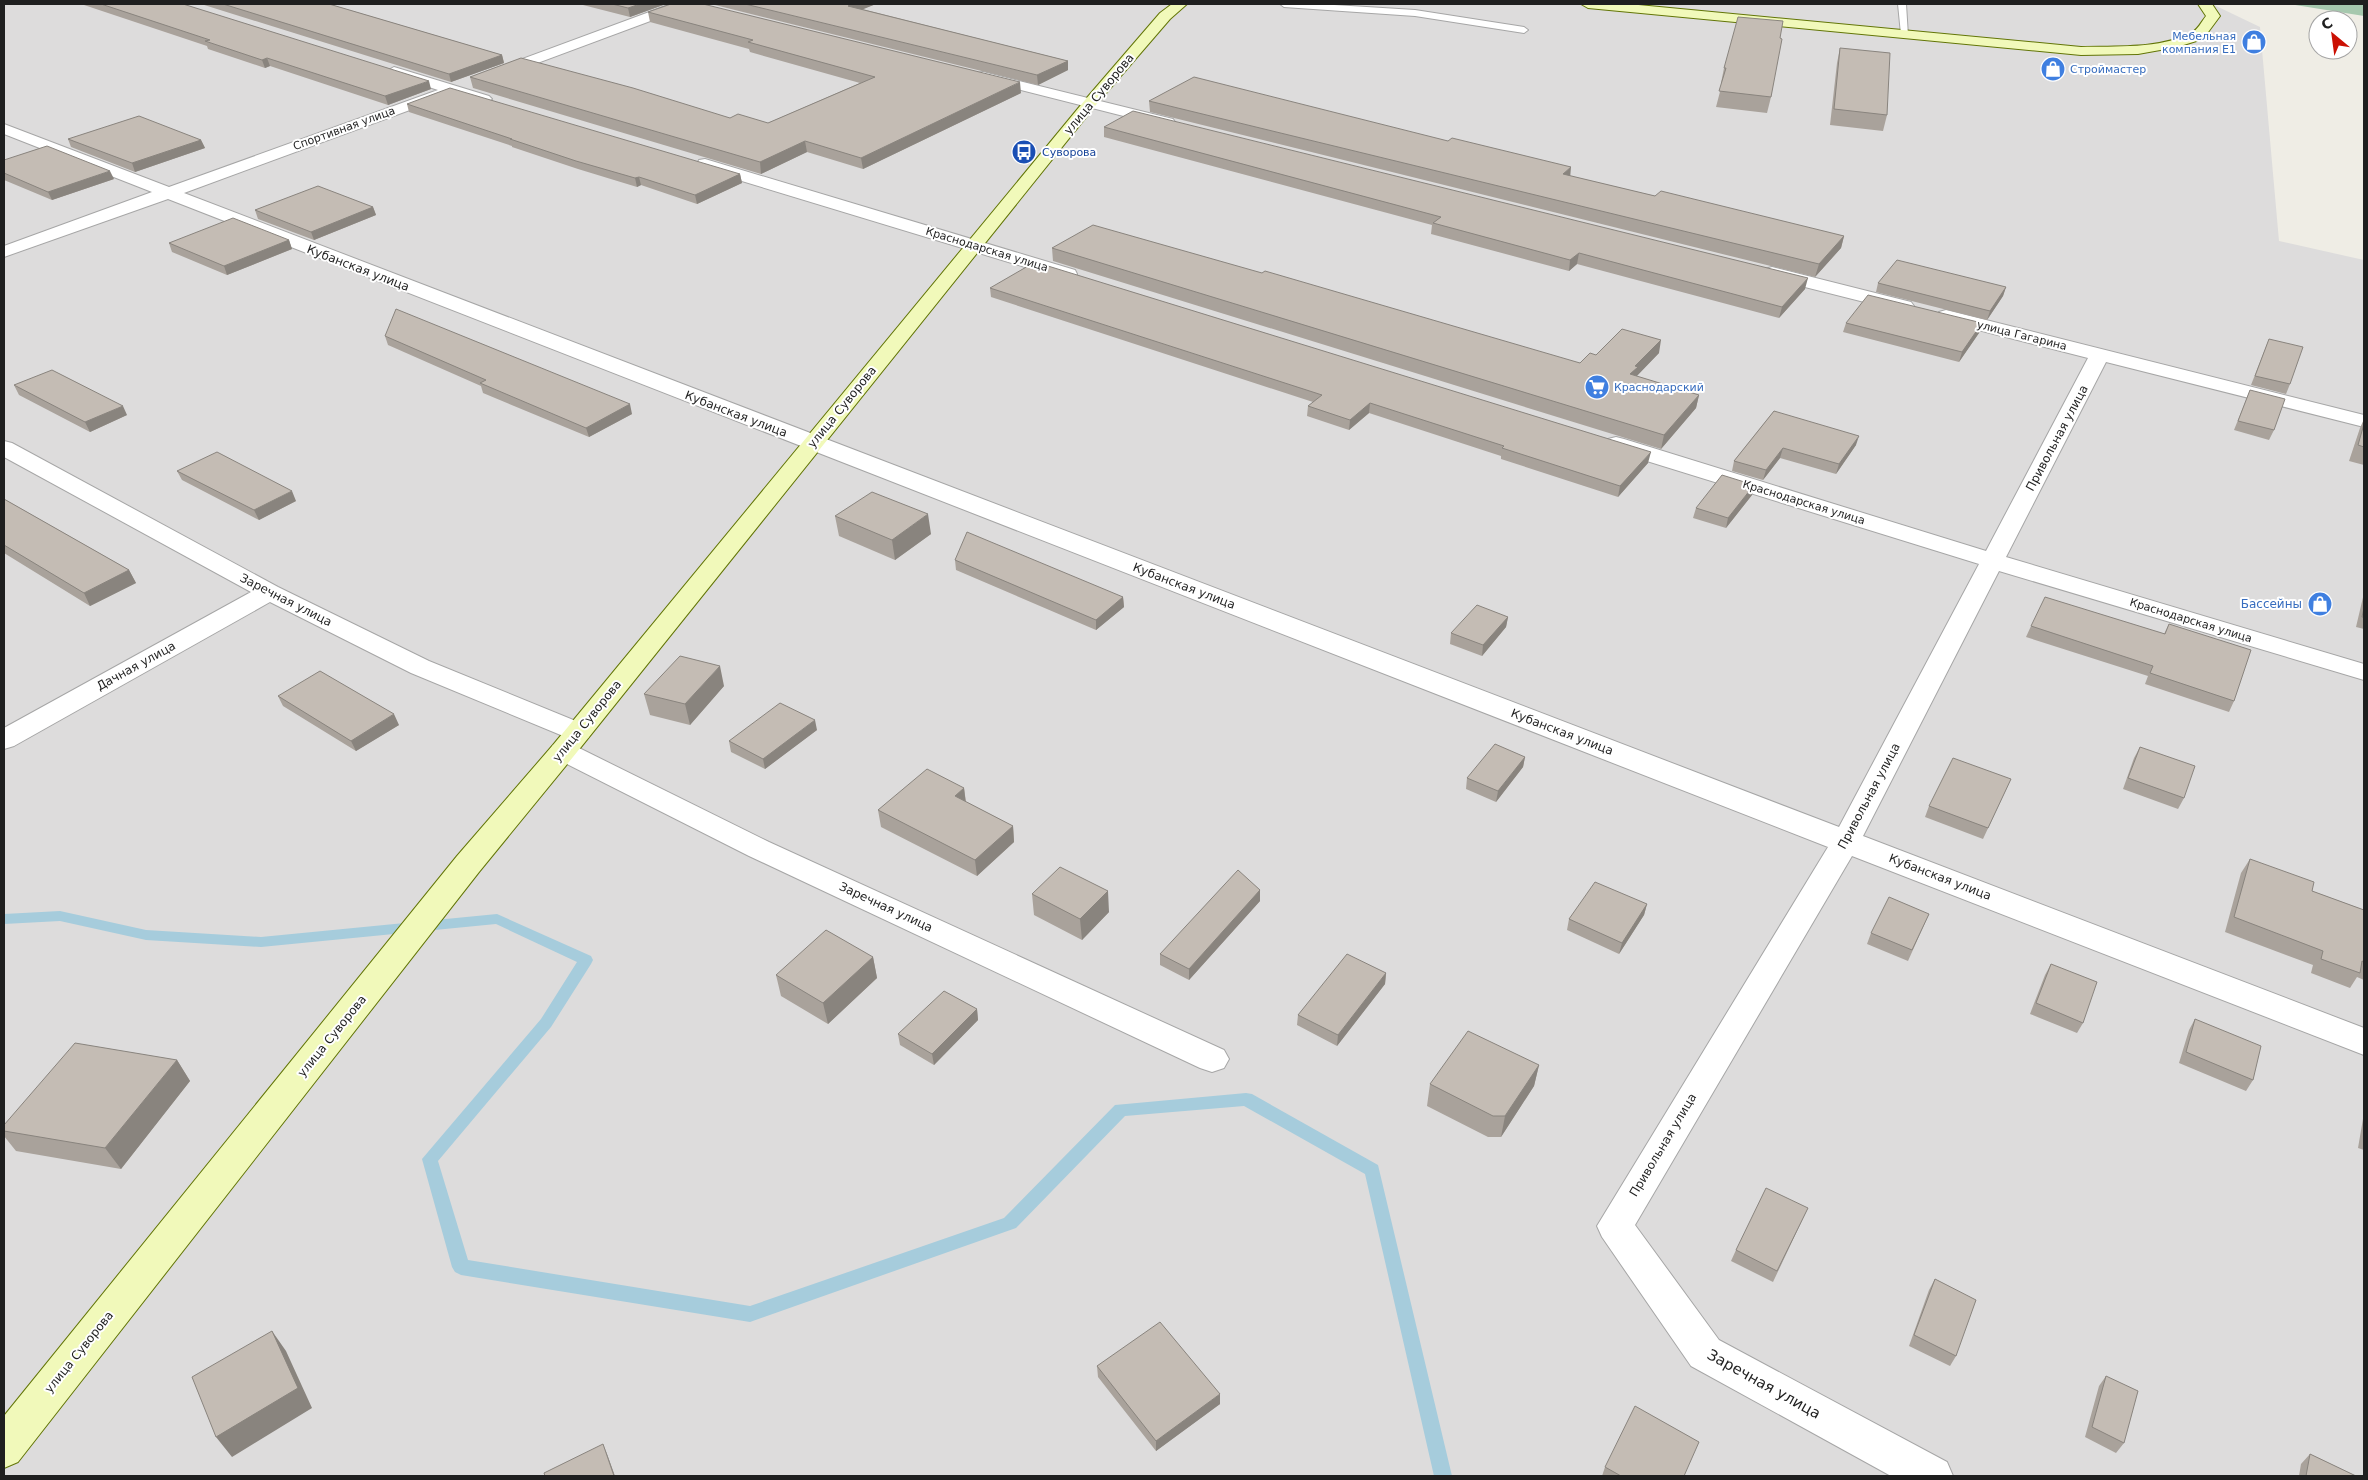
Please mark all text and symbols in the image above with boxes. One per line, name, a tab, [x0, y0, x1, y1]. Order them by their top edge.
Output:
north arrow	[2308, 10, 2358, 60]
text: С	[2318, 14, 2335, 33]
shop icon: Мебельная компания Е1	[2241, 29, 2267, 55]
place label: Мебельная компания Е1	[2162, 30, 2236, 56]
street label: улица Суворова	[1061, 51, 1137, 137]
shop icon: Строймастер	[2040, 56, 2066, 82]
place label: Строймастер	[2070, 63, 2146, 76]
street label: Спортивная улица	[291, 104, 397, 153]
bus stop icon: Суворова	[1011, 139, 1037, 165]
place label: Суворова	[1042, 146, 1096, 159]
street label: Краснодарская улица	[924, 225, 1050, 274]
street label: Кубанская улица	[305, 242, 411, 294]
street label: улица Гагарина	[1975, 318, 2068, 353]
street label: улица Суворова	[805, 363, 879, 451]
supermarket icon: Краснодарский	[1584, 374, 1610, 400]
place label: Краснодарский	[1614, 381, 1704, 394]
street label: Привольная улица	[2023, 383, 2091, 493]
street label: Кубанская улица	[683, 388, 789, 440]
street label: Краснодарская улица	[1741, 478, 1867, 527]
street label: Кубанская улица	[1131, 560, 1237, 612]
street label: Заречная улица	[238, 571, 334, 629]
shop icon: Бассейны	[2307, 591, 2333, 617]
street label: Краснодарская улица	[2128, 596, 2254, 645]
place label: Бассейны	[2241, 597, 2302, 611]
street label: Дачная улица	[94, 639, 178, 693]
street label: улица Суворова	[550, 677, 624, 765]
street label: Кубанская улица	[1509, 706, 1615, 758]
street label: Привольная улица	[1835, 741, 1903, 851]
street label: Кубанская улица	[1887, 851, 1993, 903]
street label: Заречная улица	[837, 879, 935, 935]
street label: улица Суворова	[295, 992, 369, 1080]
street label: Привольная улица	[1627, 1091, 1699, 1199]
street label: улица Суворова	[42, 1308, 116, 1396]
street label: Заречная улица	[1704, 1345, 1824, 1423]

